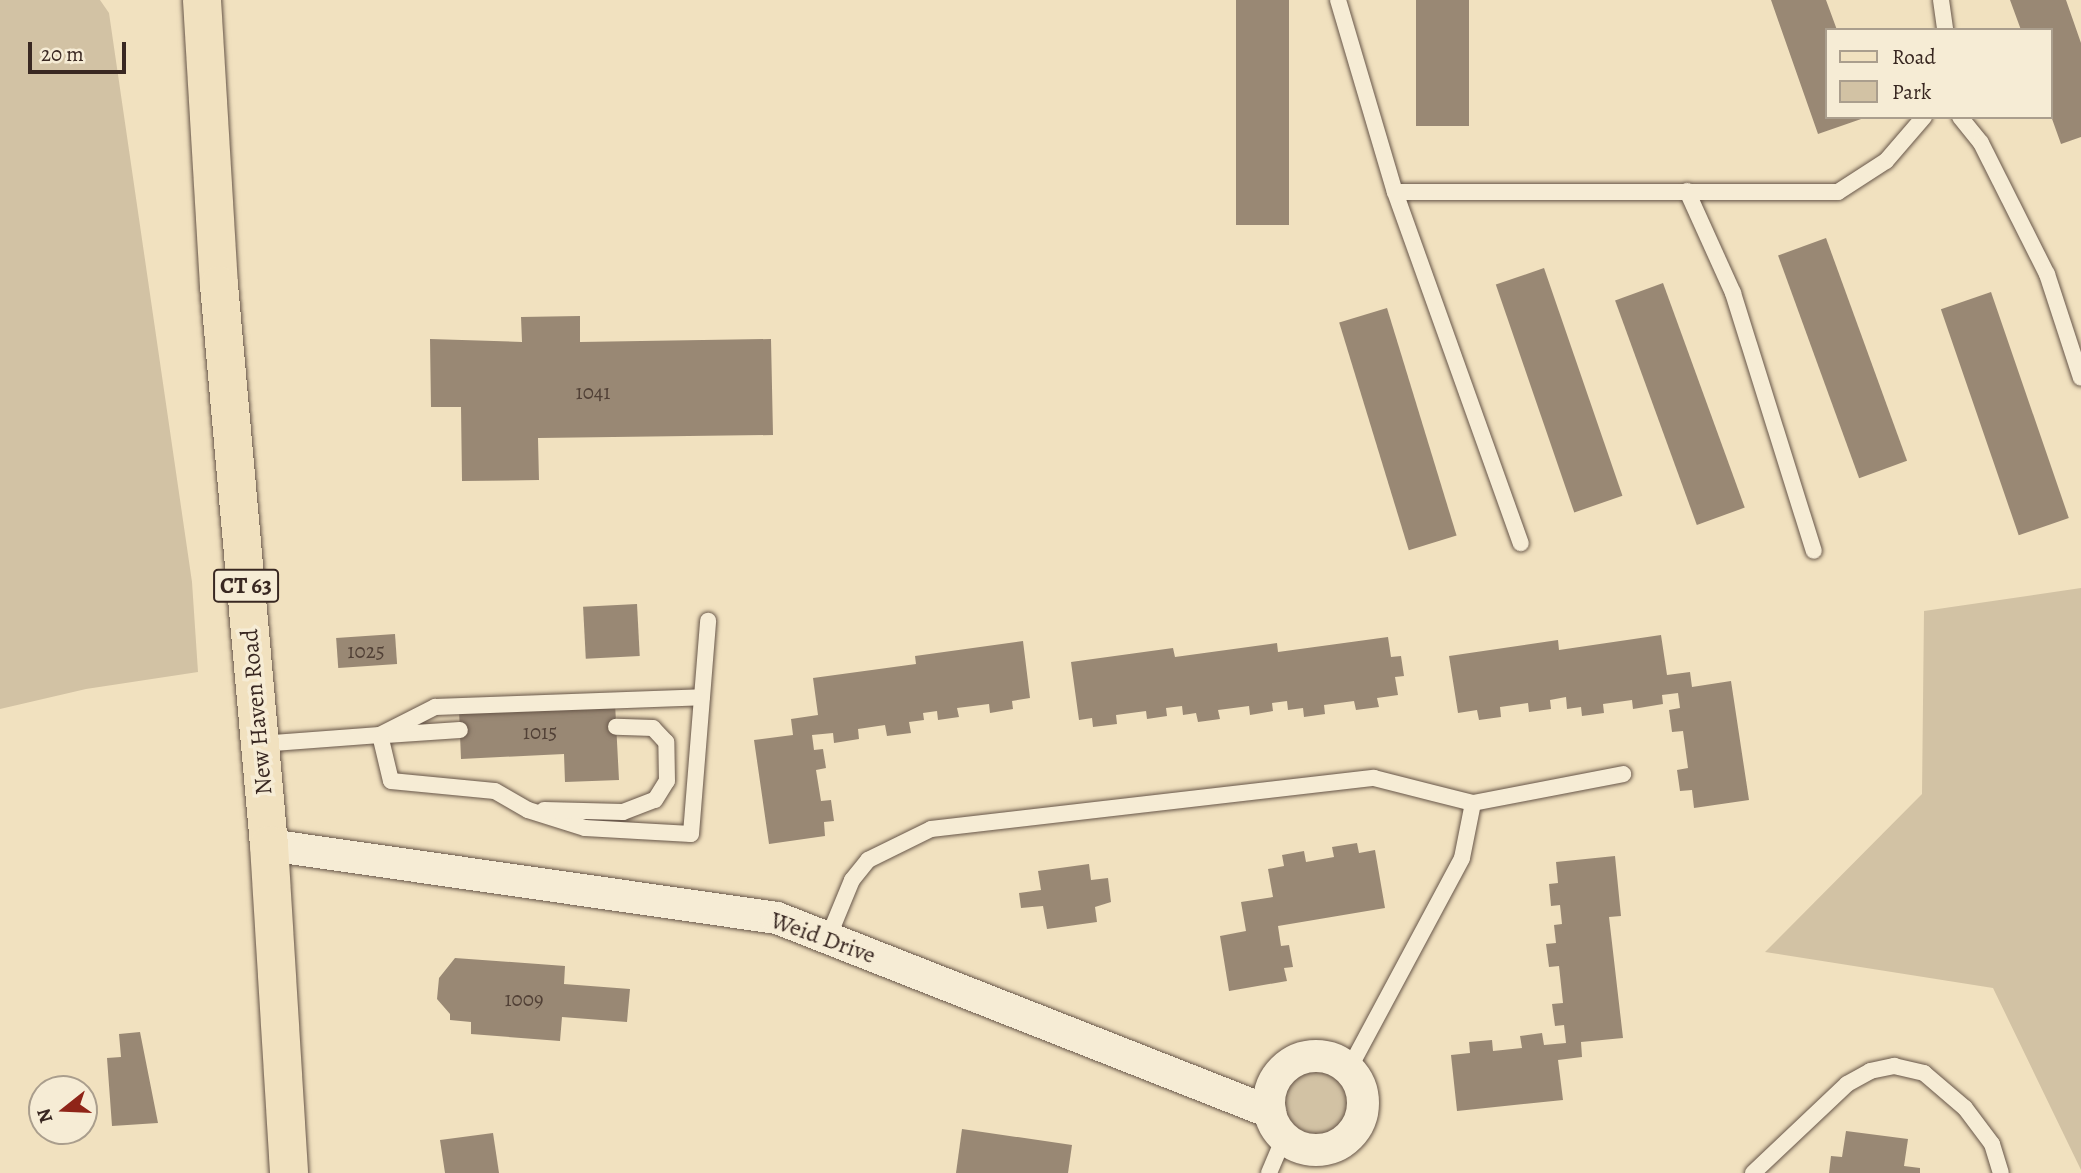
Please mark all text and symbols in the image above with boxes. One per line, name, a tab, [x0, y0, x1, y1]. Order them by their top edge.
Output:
scale bar	[32, 28, 130, 72]
legend	[1826, 28, 2053, 119]
text: 20 m	[41, 40, 84, 68]
text: Road	[1892, 43, 1936, 71]
text: Park	[1892, 78, 1931, 106]
house number: 1041	[575, 379, 611, 405]
road number: CT 63	[213, 566, 279, 606]
street label: New Haven Road	[235, 628, 279, 796]
house number: 1025	[347, 638, 385, 664]
house number: 1015	[523, 719, 557, 745]
street label: Weid Drive	[767, 906, 879, 970]
house number: 1009	[504, 986, 544, 1012]
north arrow	[28, 1075, 98, 1145]
text: N	[30, 1105, 59, 1126]

